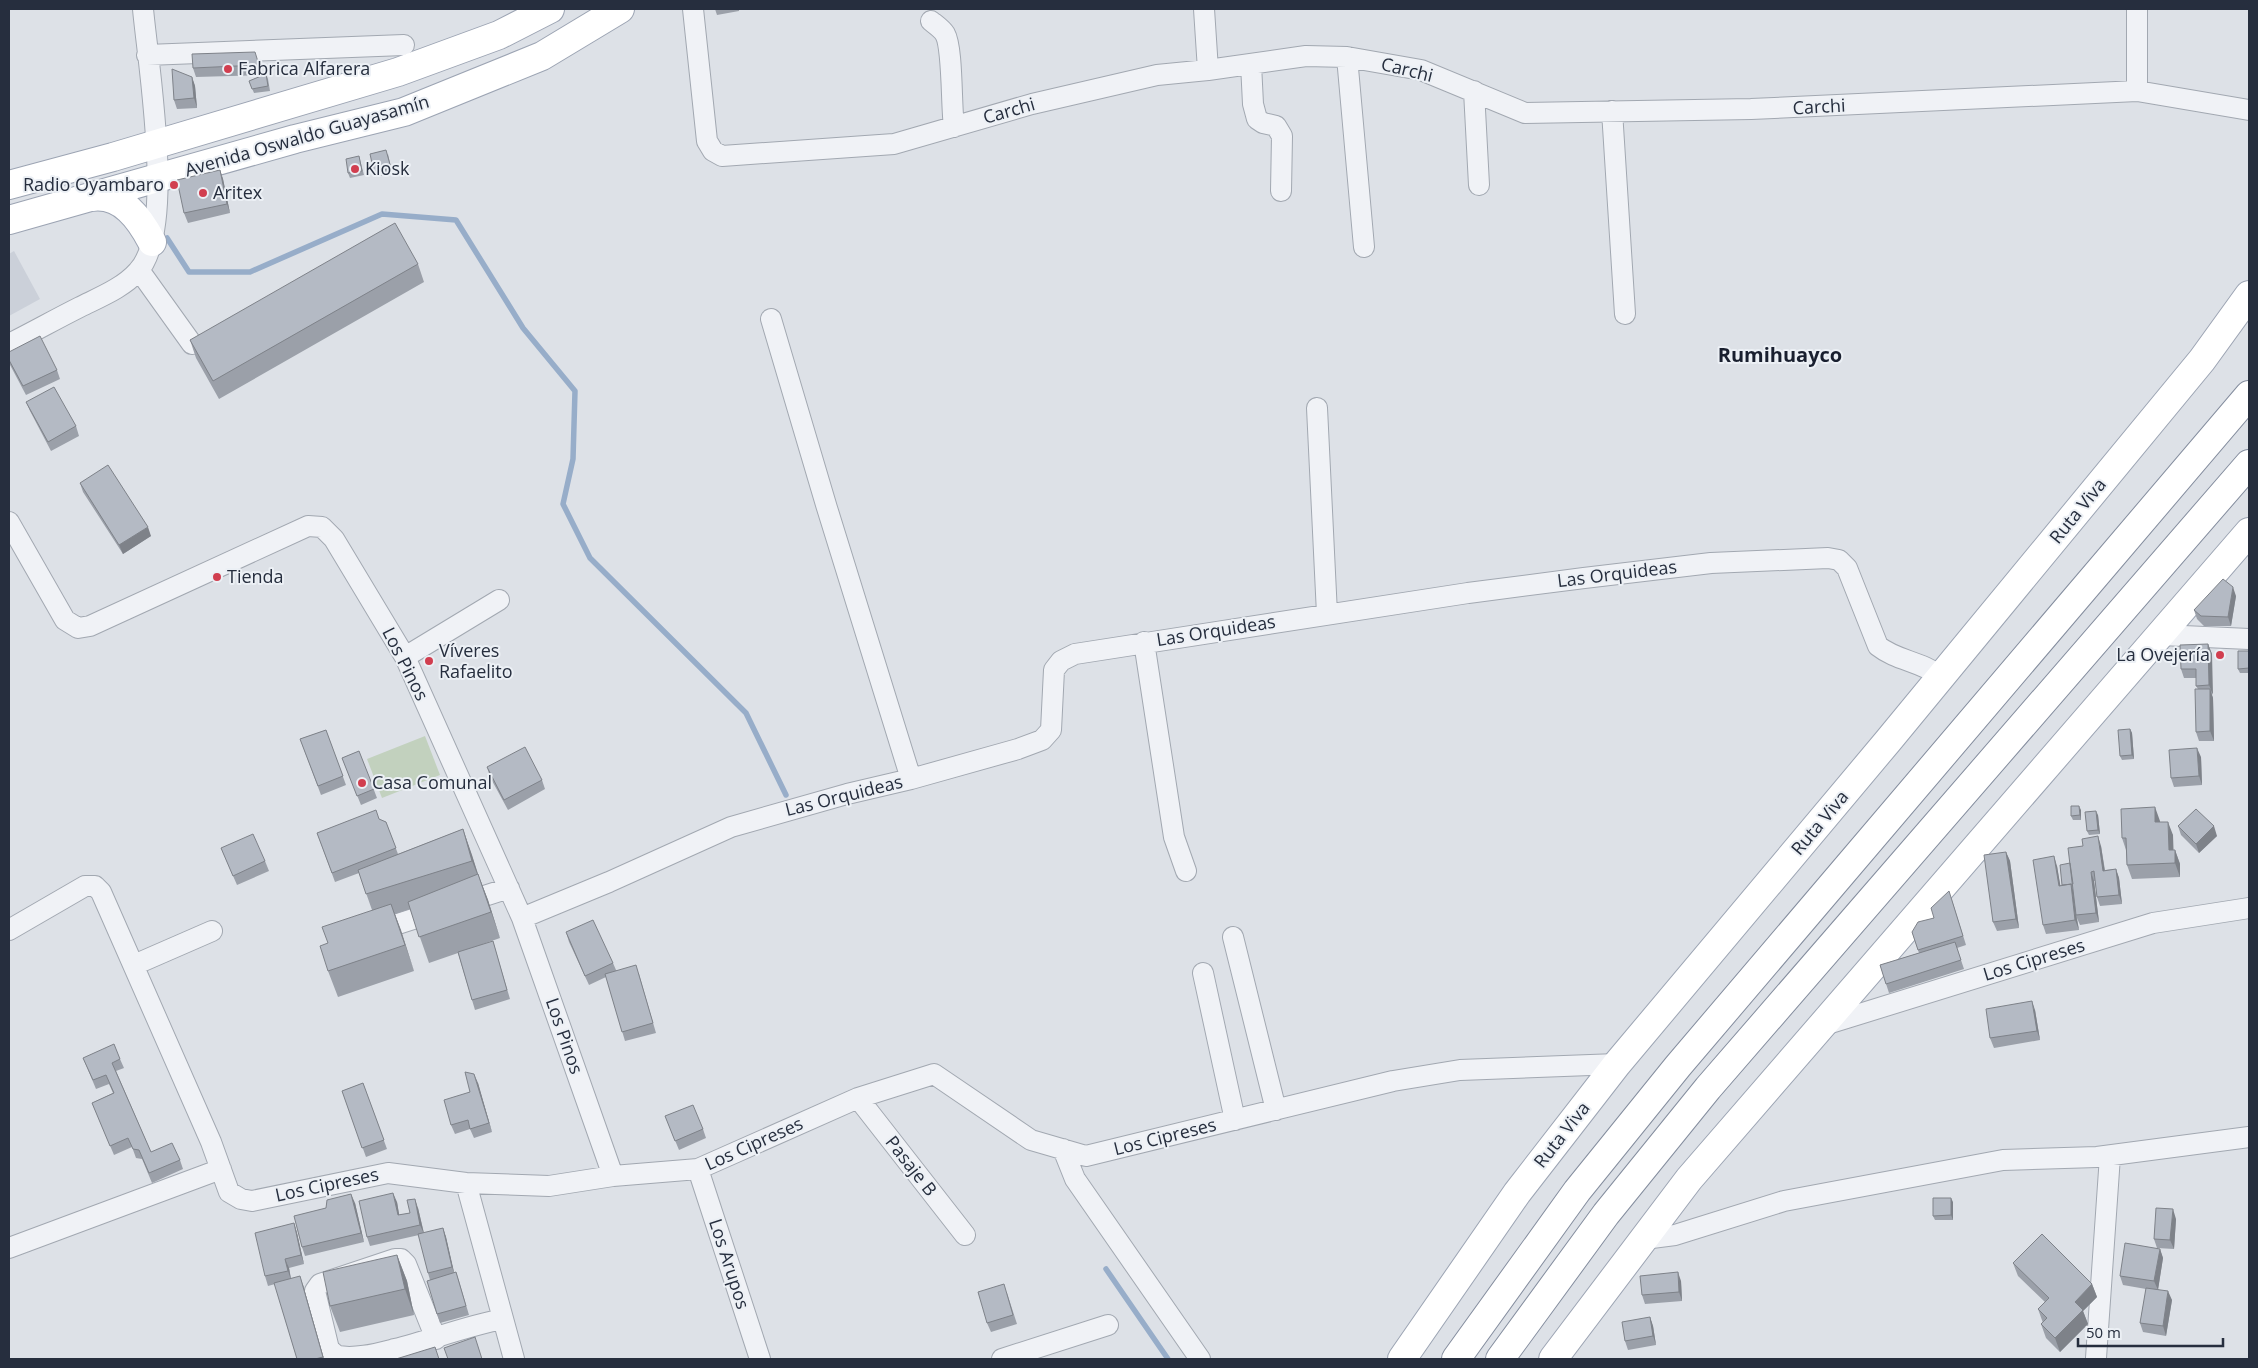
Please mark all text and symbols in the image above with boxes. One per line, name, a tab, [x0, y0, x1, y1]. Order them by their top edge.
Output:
street label: Carchi	[1379, 51, 1436, 87]
place label: Fabrica Alfarera	[238, 56, 370, 80]
marker: Fabrica Alfarera	[222, 63, 234, 75]
street label: Avenida Oswaldo Guayasamín	[182, 89, 432, 181]
street label: Carchi	[980, 91, 1037, 129]
street label: Carchi	[1792, 93, 1846, 119]
place label: Kiosk	[365, 156, 410, 180]
marker: Kiosk	[349, 163, 361, 175]
place label: Radio Oyambaro	[23, 172, 164, 196]
marker: Radio Oyambaro	[168, 179, 180, 191]
place label: Aritex	[213, 180, 263, 204]
marker: Aritex	[197, 187, 209, 199]
district label: Rumihuayco	[1718, 341, 1842, 368]
street label: Ruta Viva	[2044, 473, 2111, 548]
street label: Las Orquideas	[1556, 554, 1678, 592]
place label: Tienda	[227, 564, 284, 588]
marker: Tienda	[211, 571, 223, 583]
street label: Las Orquideas	[1155, 609, 1277, 651]
street label: Los Pinos	[377, 623, 435, 704]
place label: Víveres Rafaelito	[439, 638, 513, 683]
place label: La Ovejería	[2116, 642, 2210, 666]
marker: La Ovejería	[2214, 649, 2226, 661]
marker: Víveres Rafaelito	[423, 655, 435, 667]
street label: Las Orquideas	[782, 769, 905, 821]
place label: Casa Comunal	[372, 770, 492, 794]
marker: Casa Comunal	[356, 777, 368, 789]
street label: Ruta Viva	[1785, 785, 1853, 860]
street label: Los Cipreses	[1980, 932, 2087, 986]
street label: Los Pinos	[541, 994, 589, 1077]
street label: Ruta Viva	[1528, 1096, 1595, 1172]
street label: Los Cipreses	[701, 1111, 806, 1175]
street label: Los Cipreses	[1111, 1112, 1219, 1160]
street label: Pasaje B	[881, 1130, 943, 1201]
street label: Los Cipreses	[273, 1161, 381, 1207]
street label: Los Arupos	[704, 1215, 756, 1312]
scale bar	[2078, 1316, 2223, 1348]
text: 50 m	[2086, 1322, 2121, 1342]

